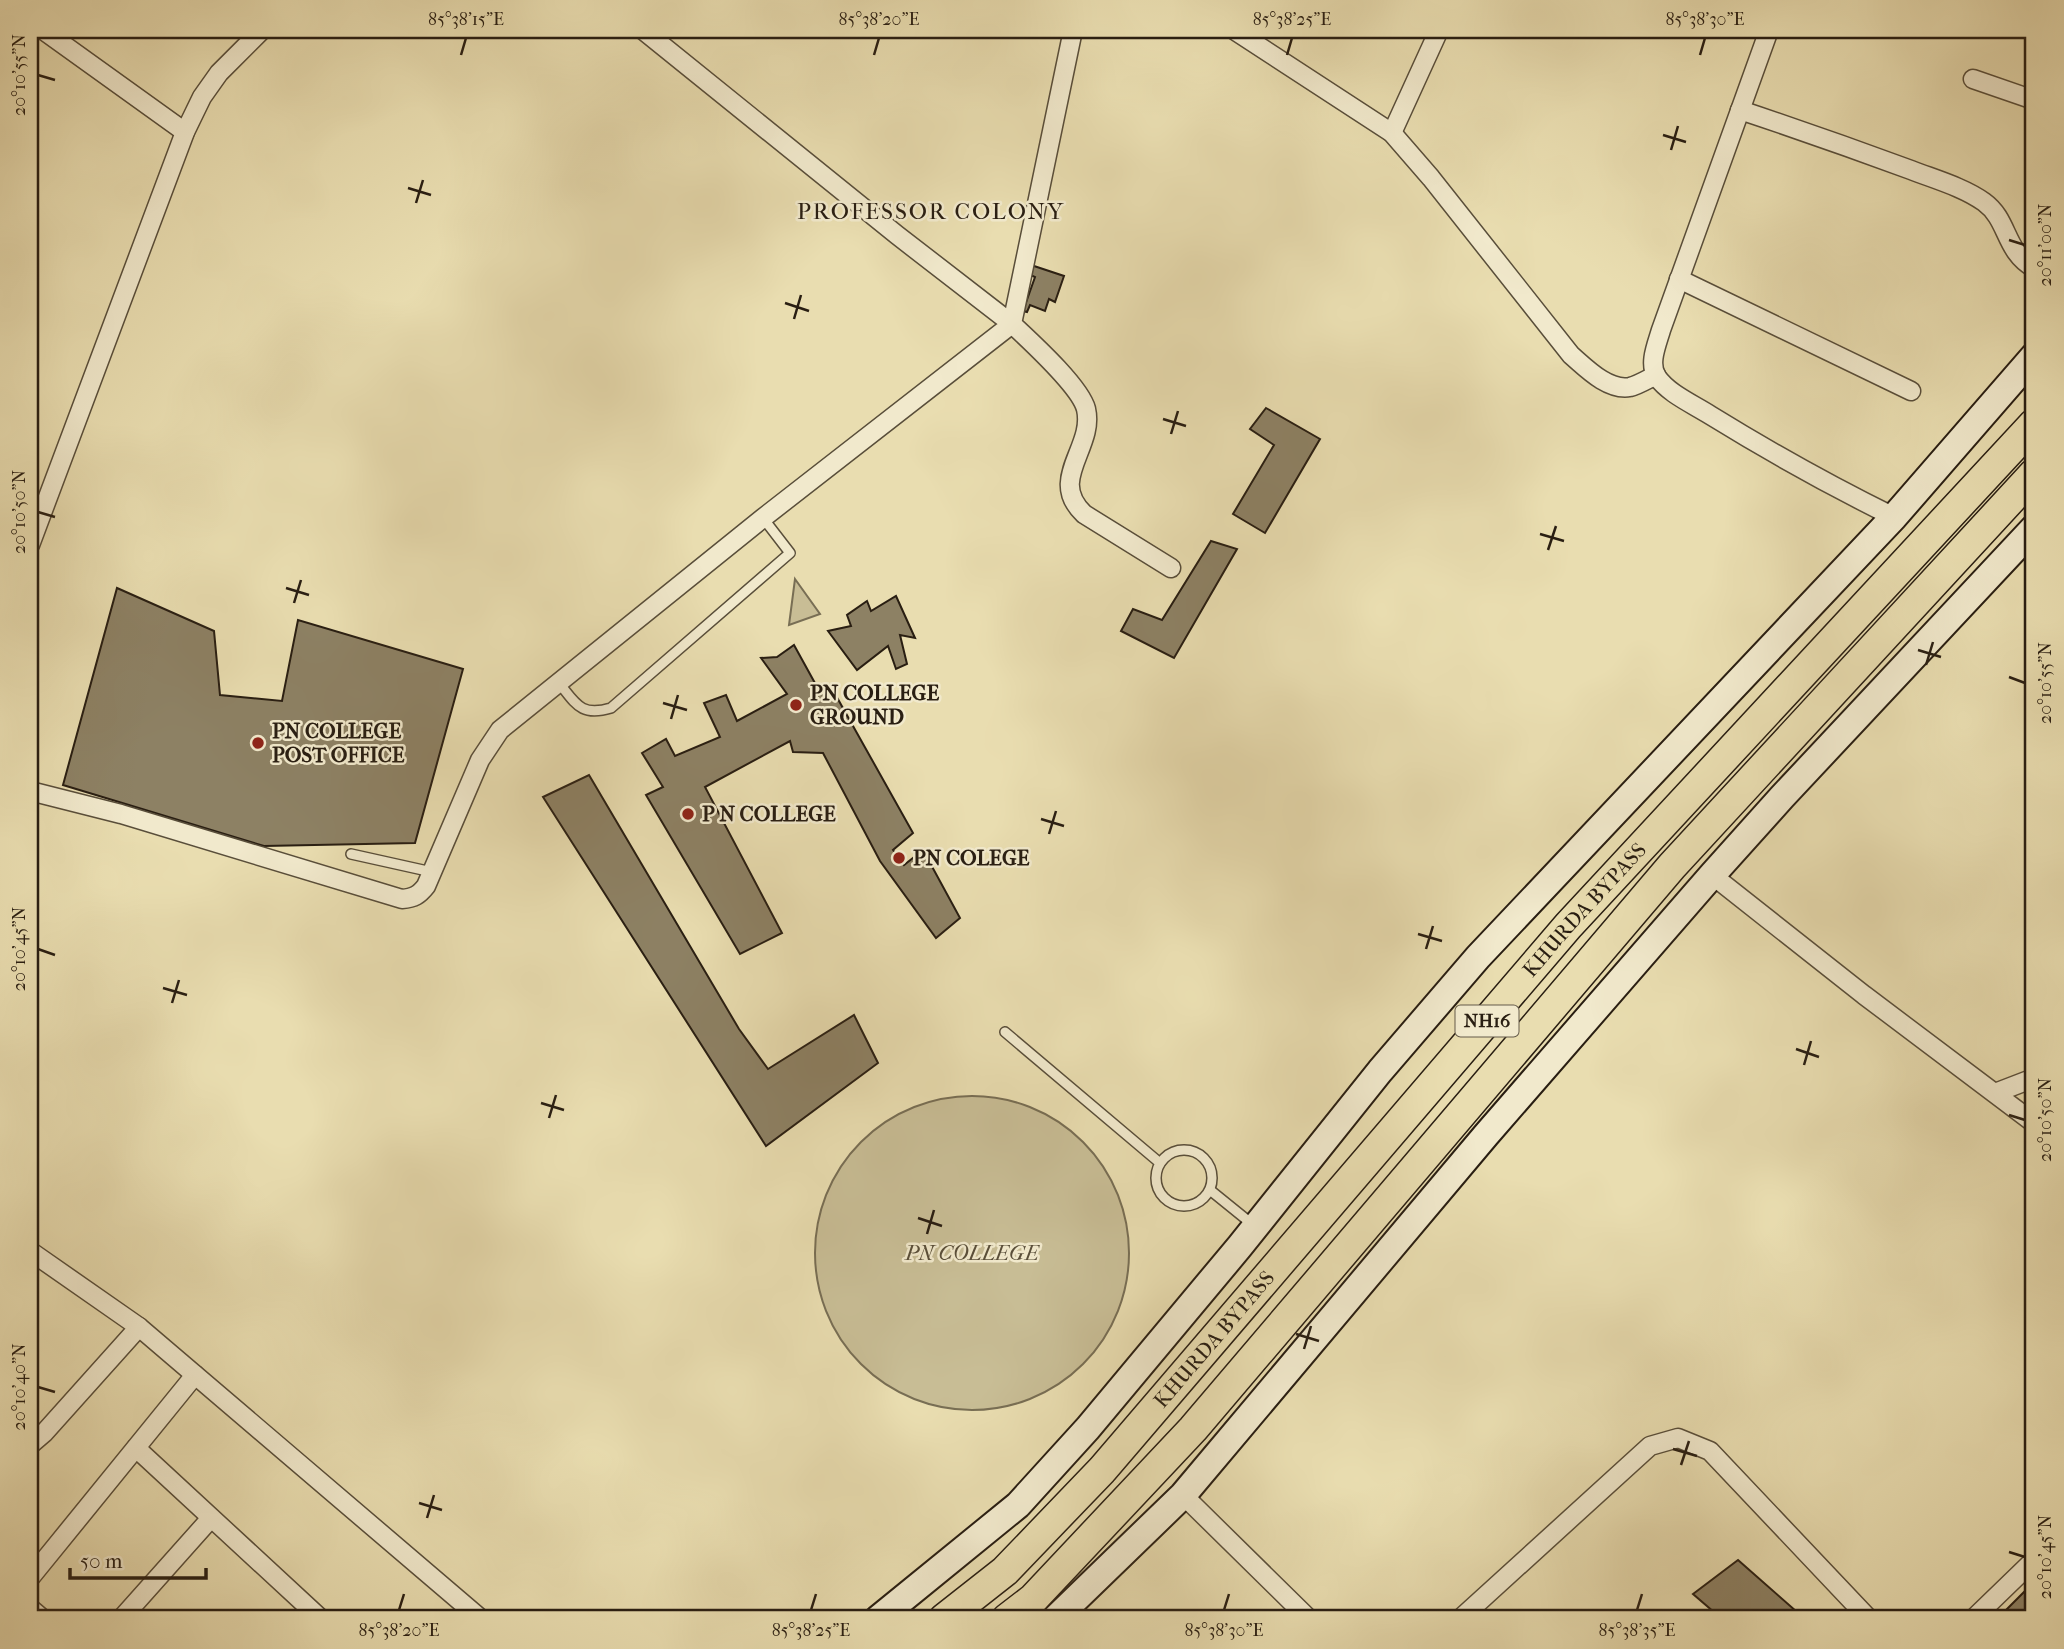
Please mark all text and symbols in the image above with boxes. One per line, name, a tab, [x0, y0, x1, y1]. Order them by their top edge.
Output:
text: 85°38'15"E	[428, 9, 504, 30]
text: 85°38'20"E	[839, 9, 919, 30]
text: 85°38'25"E	[1253, 9, 1331, 30]
text: 85°38'30"E	[1666, 9, 1744, 30]
text: 20°10'55"N	[9, 34, 30, 116]
district label: PROFESSOR COLONY	[797, 198, 1065, 225]
text: 20°11'00"N	[2035, 203, 2056, 286]
text: 20°10'50"N	[9, 470, 30, 554]
text: 20°10'55"N	[2035, 642, 2056, 724]
place label: PN COLLEGE GROUND	[810, 681, 939, 729]
marker: PN COLLEGE GROUND	[788, 697, 804, 713]
place label: PN COLLEGE POST OFFICE	[272, 719, 405, 767]
marker: PN COLLEGE POST OFFICE	[250, 735, 266, 751]
place label: P N COLLEGE	[702, 802, 836, 826]
marker: P N COLLEGE	[680, 806, 696, 822]
street label: KHURDA BYPASS	[1518, 838, 1651, 982]
place label: PN COLEGE	[913, 846, 1030, 870]
marker: PN COLEGE	[891, 850, 907, 866]
text: 20°10'45"N	[9, 906, 30, 991]
road number: NH16	[1456, 1006, 1518, 1036]
text: 20°10'50"N	[2035, 1078, 2056, 1162]
park label: PN COLLEGE	[904, 1241, 1041, 1265]
street label: KHURDA BYPASS	[1149, 1266, 1279, 1412]
text: 20°10'40"N	[9, 1343, 30, 1431]
text: 20°10'45"N	[2035, 1514, 2056, 1599]
scale bar	[70, 1537, 206, 1581]
text: 50 m	[80, 1549, 123, 1573]
text: 85°38'20"E	[359, 1620, 439, 1641]
text: 85°38'25"E	[772, 1620, 850, 1641]
text: 85°38'30"E	[1185, 1620, 1263, 1641]
text: 85°38'35"E	[1599, 1620, 1675, 1641]

